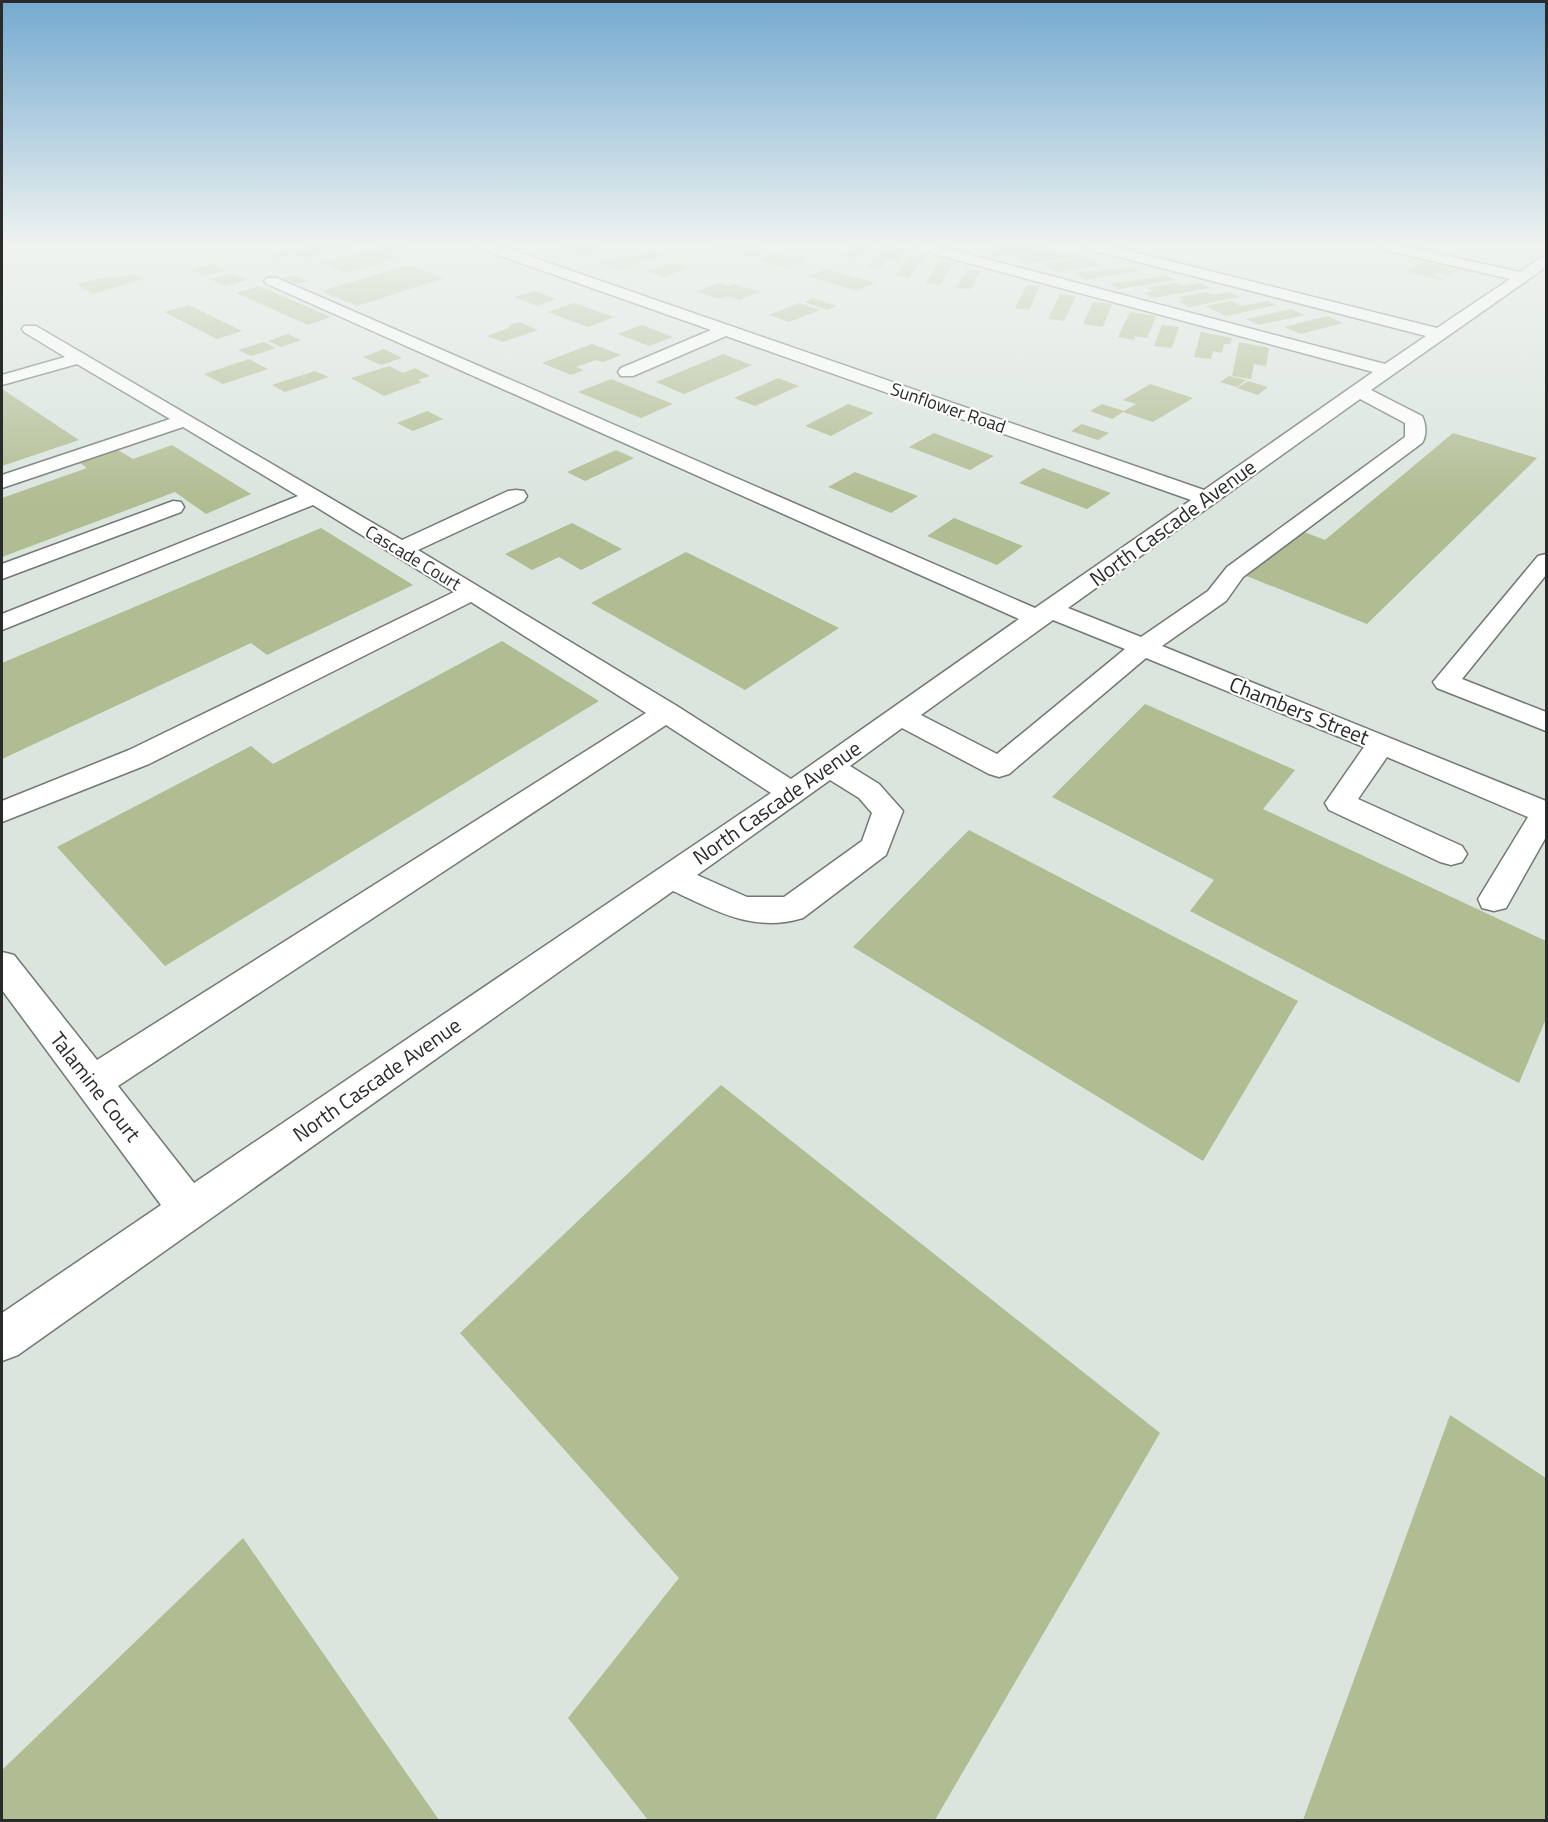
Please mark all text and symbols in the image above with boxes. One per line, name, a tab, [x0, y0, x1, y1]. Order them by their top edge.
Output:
street label: Sunflower Road	[887, 375, 1009, 440]
street label: North Cascade Avenue	[1082, 451, 1262, 594]
street label: Cascade Court	[360, 518, 467, 597]
street label: Chambers Street	[1225, 667, 1375, 753]
street label: North Cascade Avenue	[686, 732, 867, 872]
street label: North Cascade Avenue	[286, 1009, 467, 1149]
street label: Talamine Court	[43, 1025, 149, 1149]

